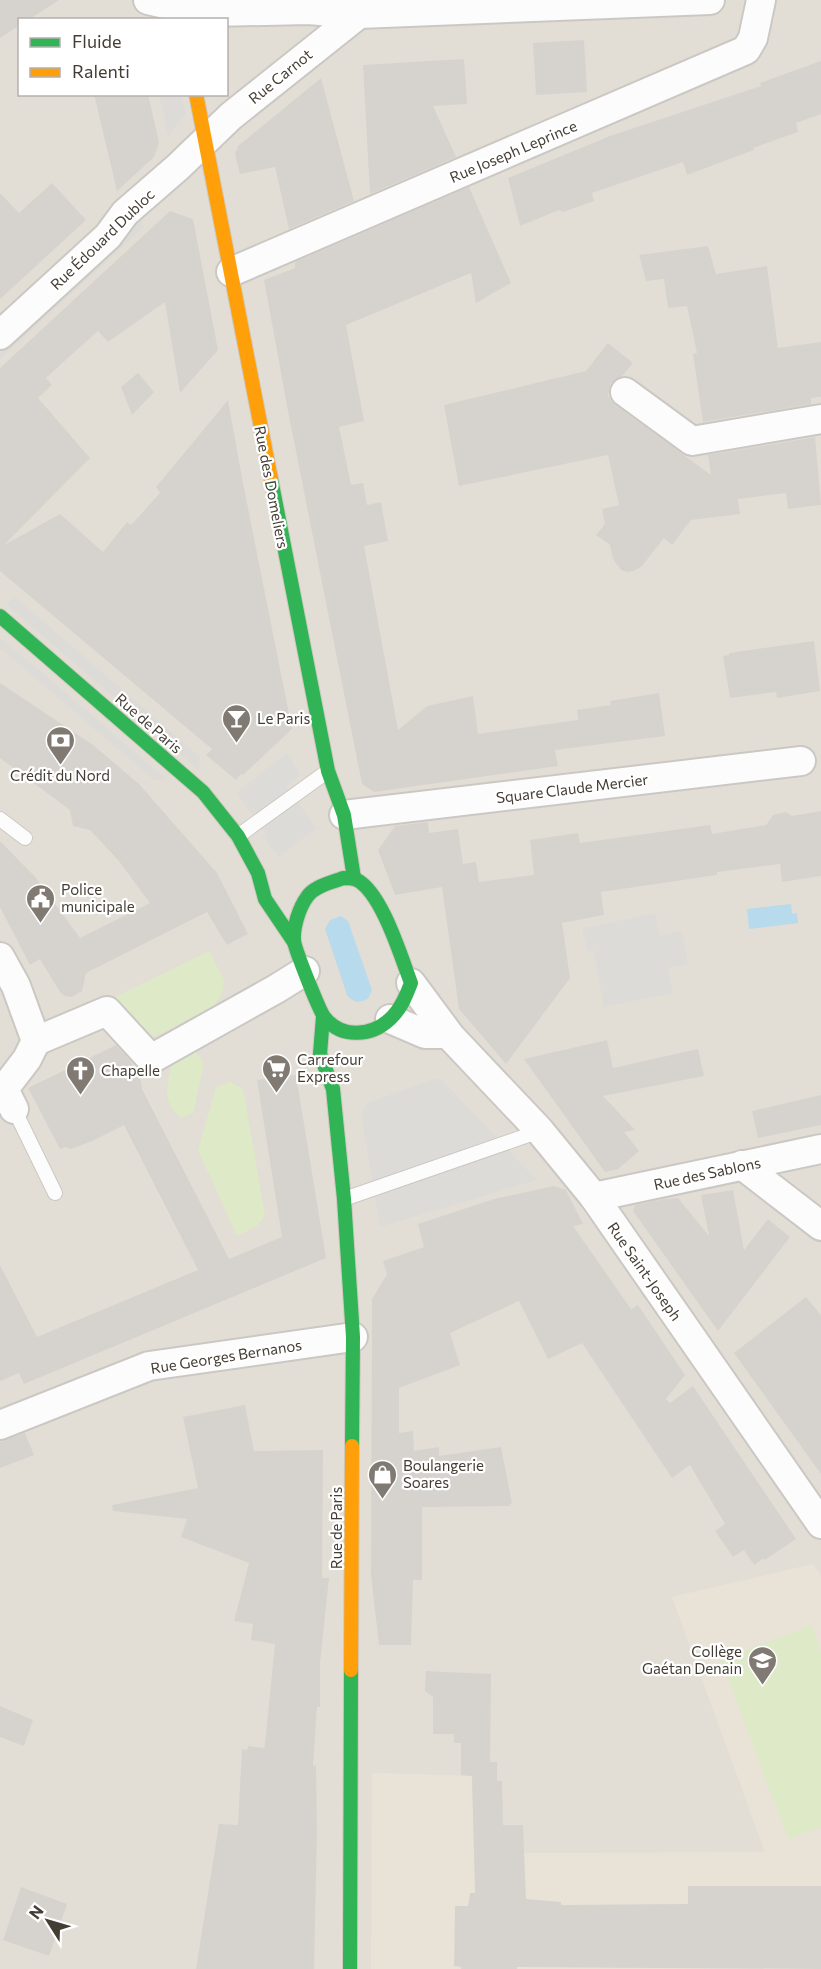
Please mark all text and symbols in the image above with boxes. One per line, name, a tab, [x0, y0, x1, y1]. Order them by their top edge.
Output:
legend	[18, 18, 228, 96]
text: Fluide	[72, 30, 121, 52]
street label: Rue Carnot	[244, 45, 316, 107]
text: Ralenti	[72, 60, 130, 82]
street label: Rue Joseph Leprince	[447, 116, 579, 186]
street label: Rue Édouard Dubloc	[46, 184, 158, 293]
street label: Rue des Domeliers	[251, 424, 293, 550]
street label: Rue de Paris	[112, 689, 186, 757]
bar icon: Le Paris	[220, 702, 252, 744]
place label: Le Paris	[257, 709, 310, 727]
bank icon: Crédit du Nord	[44, 724, 76, 766]
place label: Crédit du Nord	[10, 766, 110, 784]
street label: Square Claude Mercier	[495, 770, 649, 806]
place label: Police municipale	[61, 880, 135, 915]
public building icon: Police municipale	[24, 882, 56, 924]
place label: Carrefour Express	[297, 1050, 364, 1085]
supermarket icon: Carrefour Express	[260, 1052, 292, 1094]
church icon: Chapelle	[64, 1054, 96, 1096]
place label: Chapelle	[101, 1061, 160, 1079]
street label: Rue des Sablons	[652, 1153, 762, 1193]
street label: Rue Saint-Joseph	[604, 1218, 686, 1324]
street label: Rue Georges Bernanos	[149, 1335, 303, 1377]
place label: Boulangerie Soares	[403, 1456, 484, 1491]
shop icon: Boulangerie Soares	[366, 1458, 398, 1500]
street label: Rue de Paris	[327, 1487, 345, 1569]
place label: Collège Gaétan Denain	[642, 1642, 742, 1677]
school or university icon: Collège Gaétan Denain	[747, 1644, 779, 1686]
north arrow	[18, 1891, 78, 1951]
text: N	[24, 1901, 47, 1922]

